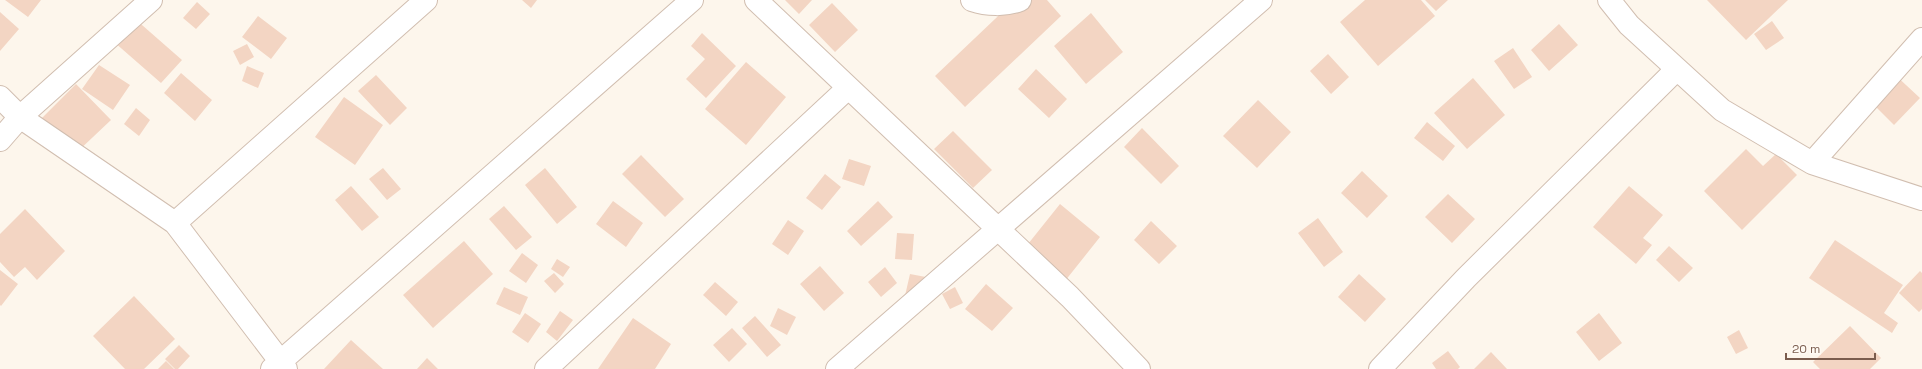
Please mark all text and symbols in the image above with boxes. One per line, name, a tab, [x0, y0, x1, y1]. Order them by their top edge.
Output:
scale bar	[1786, 335, 1875, 361]
text: 20 m	[1792, 341, 1820, 357]

